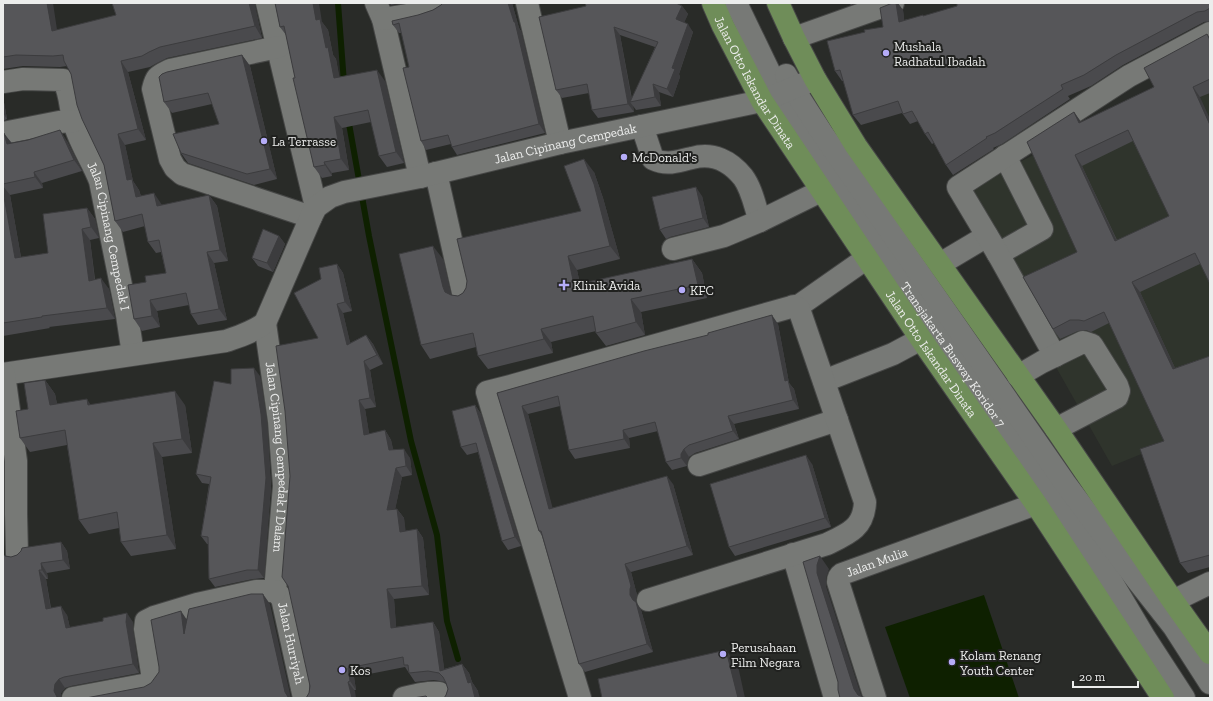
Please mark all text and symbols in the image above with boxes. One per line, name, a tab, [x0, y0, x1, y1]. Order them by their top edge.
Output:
street label: Jalan Otto Iskandar Dinata	[712, 14, 800, 152]
place label: Mushala Radhatul Ibadah	[894, 39, 986, 69]
marker: Mushala Radhatul Ibadah	[881, 48, 891, 58]
street label: Jalan Cipinang Cempedak	[493, 120, 638, 166]
place label: La Terrasse	[272, 134, 336, 149]
marker: La Terrasse	[259, 136, 269, 146]
place label: McDonald's	[632, 150, 698, 165]
marker: McDonald's	[619, 152, 629, 162]
street label: Jalan Cipinang Cempedak I	[85, 159, 133, 312]
place label: Klinik Avida	[573, 278, 641, 293]
marker: Klinik Avida	[558, 279, 570, 291]
street label: Transjakarta Busway Koridor 7	[898, 279, 1009, 429]
place label: KFC	[690, 283, 714, 298]
marker: KFC	[677, 285, 687, 295]
street label: Jalan Otto Iskandar Dinata	[883, 287, 981, 420]
street label: Jalan Cipinang Cempedak I Dalam	[263, 361, 291, 554]
street label: Jalan Mulia	[844, 543, 910, 579]
street label: Jalan Hurriyah	[276, 601, 308, 686]
place label: Perusahaan Film Negara	[731, 640, 801, 670]
place label: Kolam Renang Youth Center	[959, 648, 1041, 678]
marker: Perusahaan Film Negara	[718, 649, 728, 659]
marker: Kolam Renang Youth Center	[947, 657, 957, 667]
place label: Kos	[350, 663, 371, 678]
scale bar	[1073, 663, 1138, 689]
marker: Kos	[337, 665, 347, 675]
text: 20 m	[1079, 670, 1106, 684]

